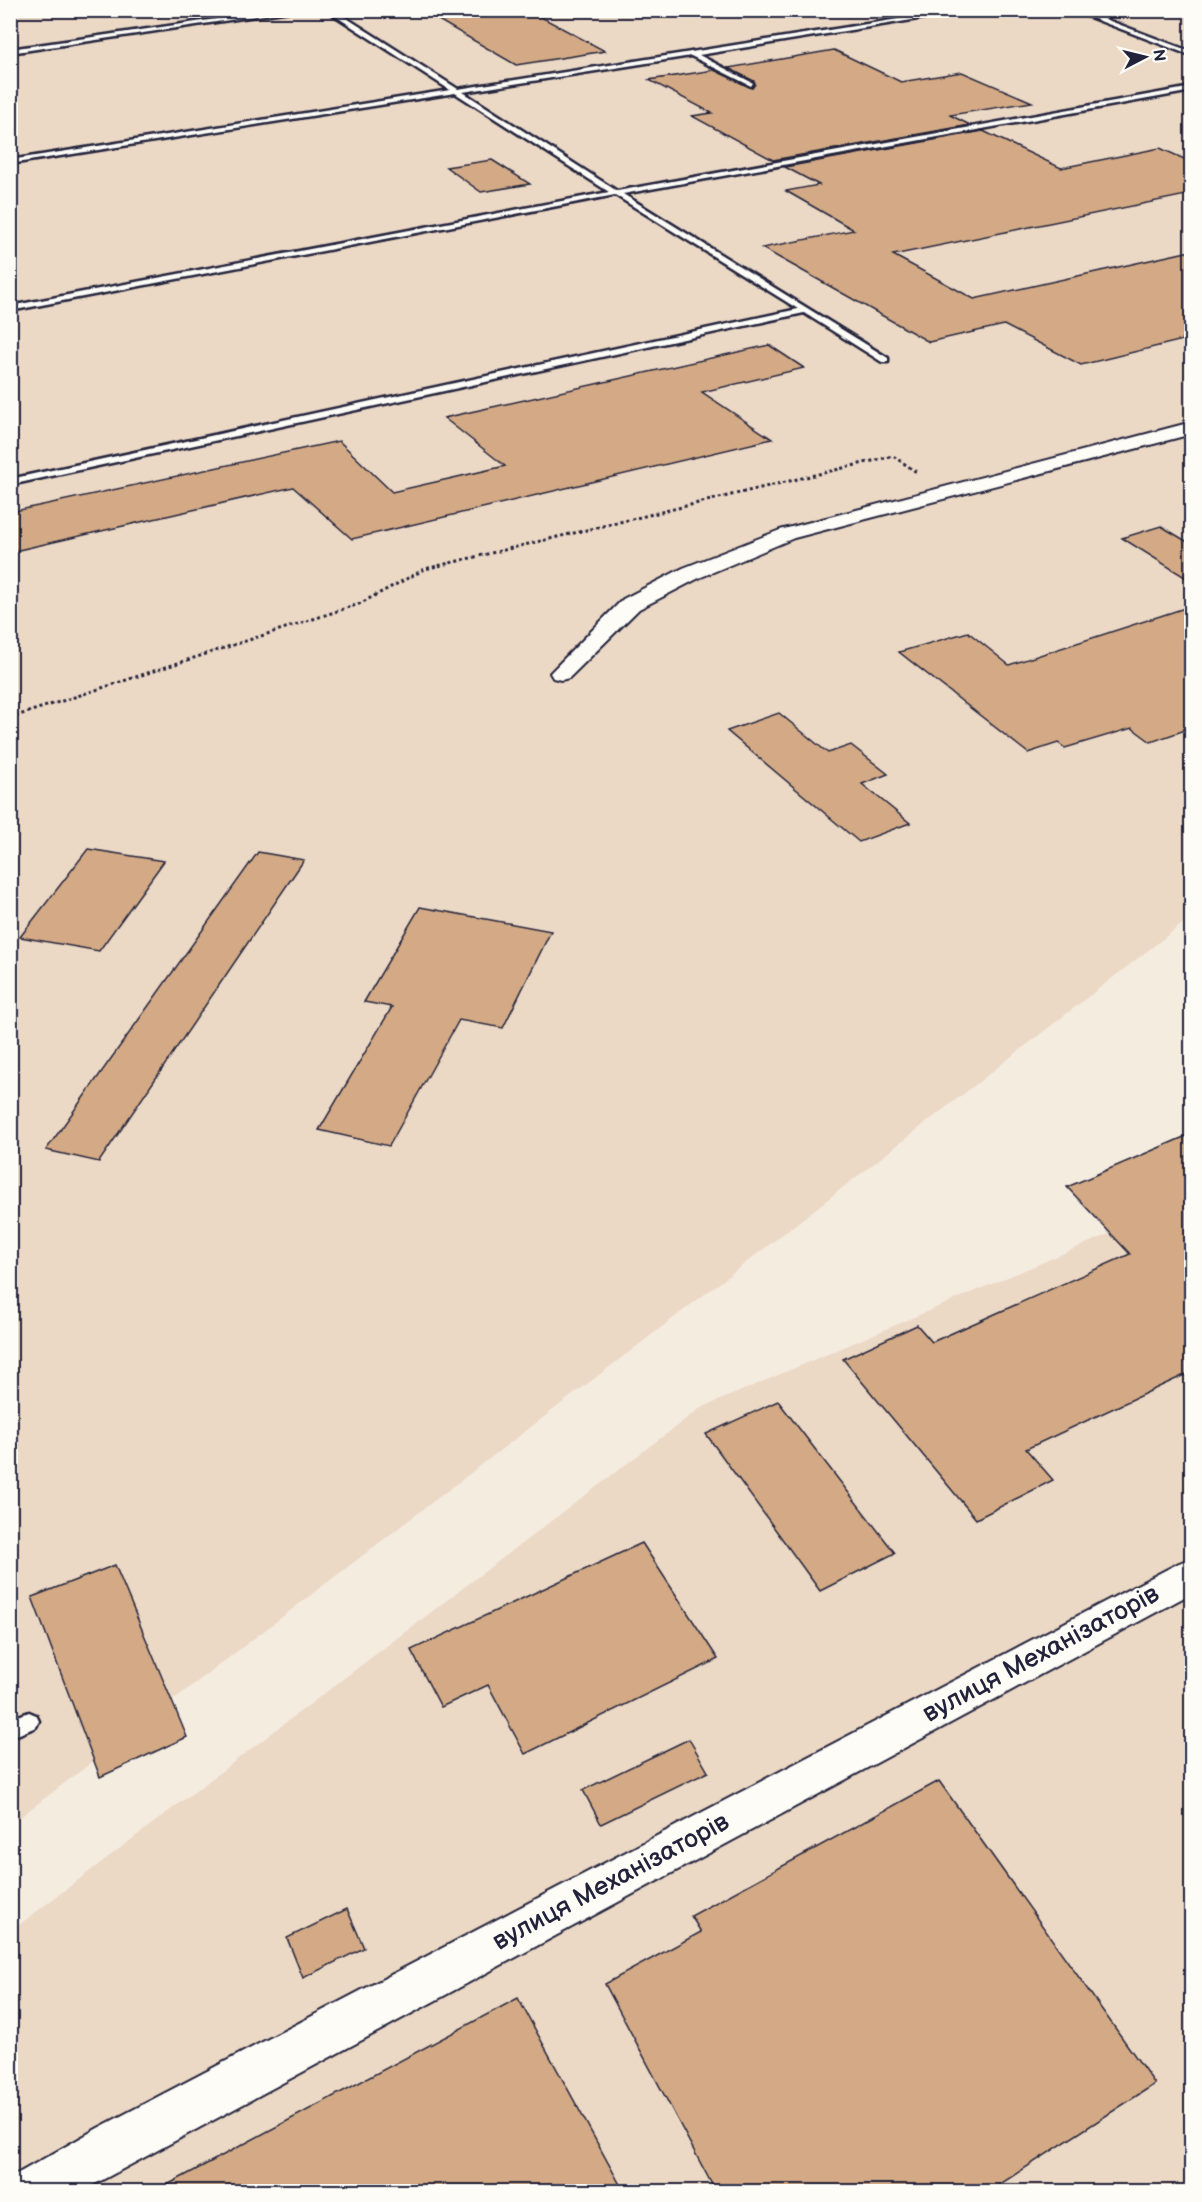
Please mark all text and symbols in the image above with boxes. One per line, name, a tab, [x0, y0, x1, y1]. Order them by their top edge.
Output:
north arrow	[1115, 27, 1175, 87]
text: N	[1148, 48, 1169, 62]
street label: вулиця Механізаторів	[917, 1578, 1165, 1730]
street label: вулиця Механізаторів	[487, 1806, 735, 1958]

